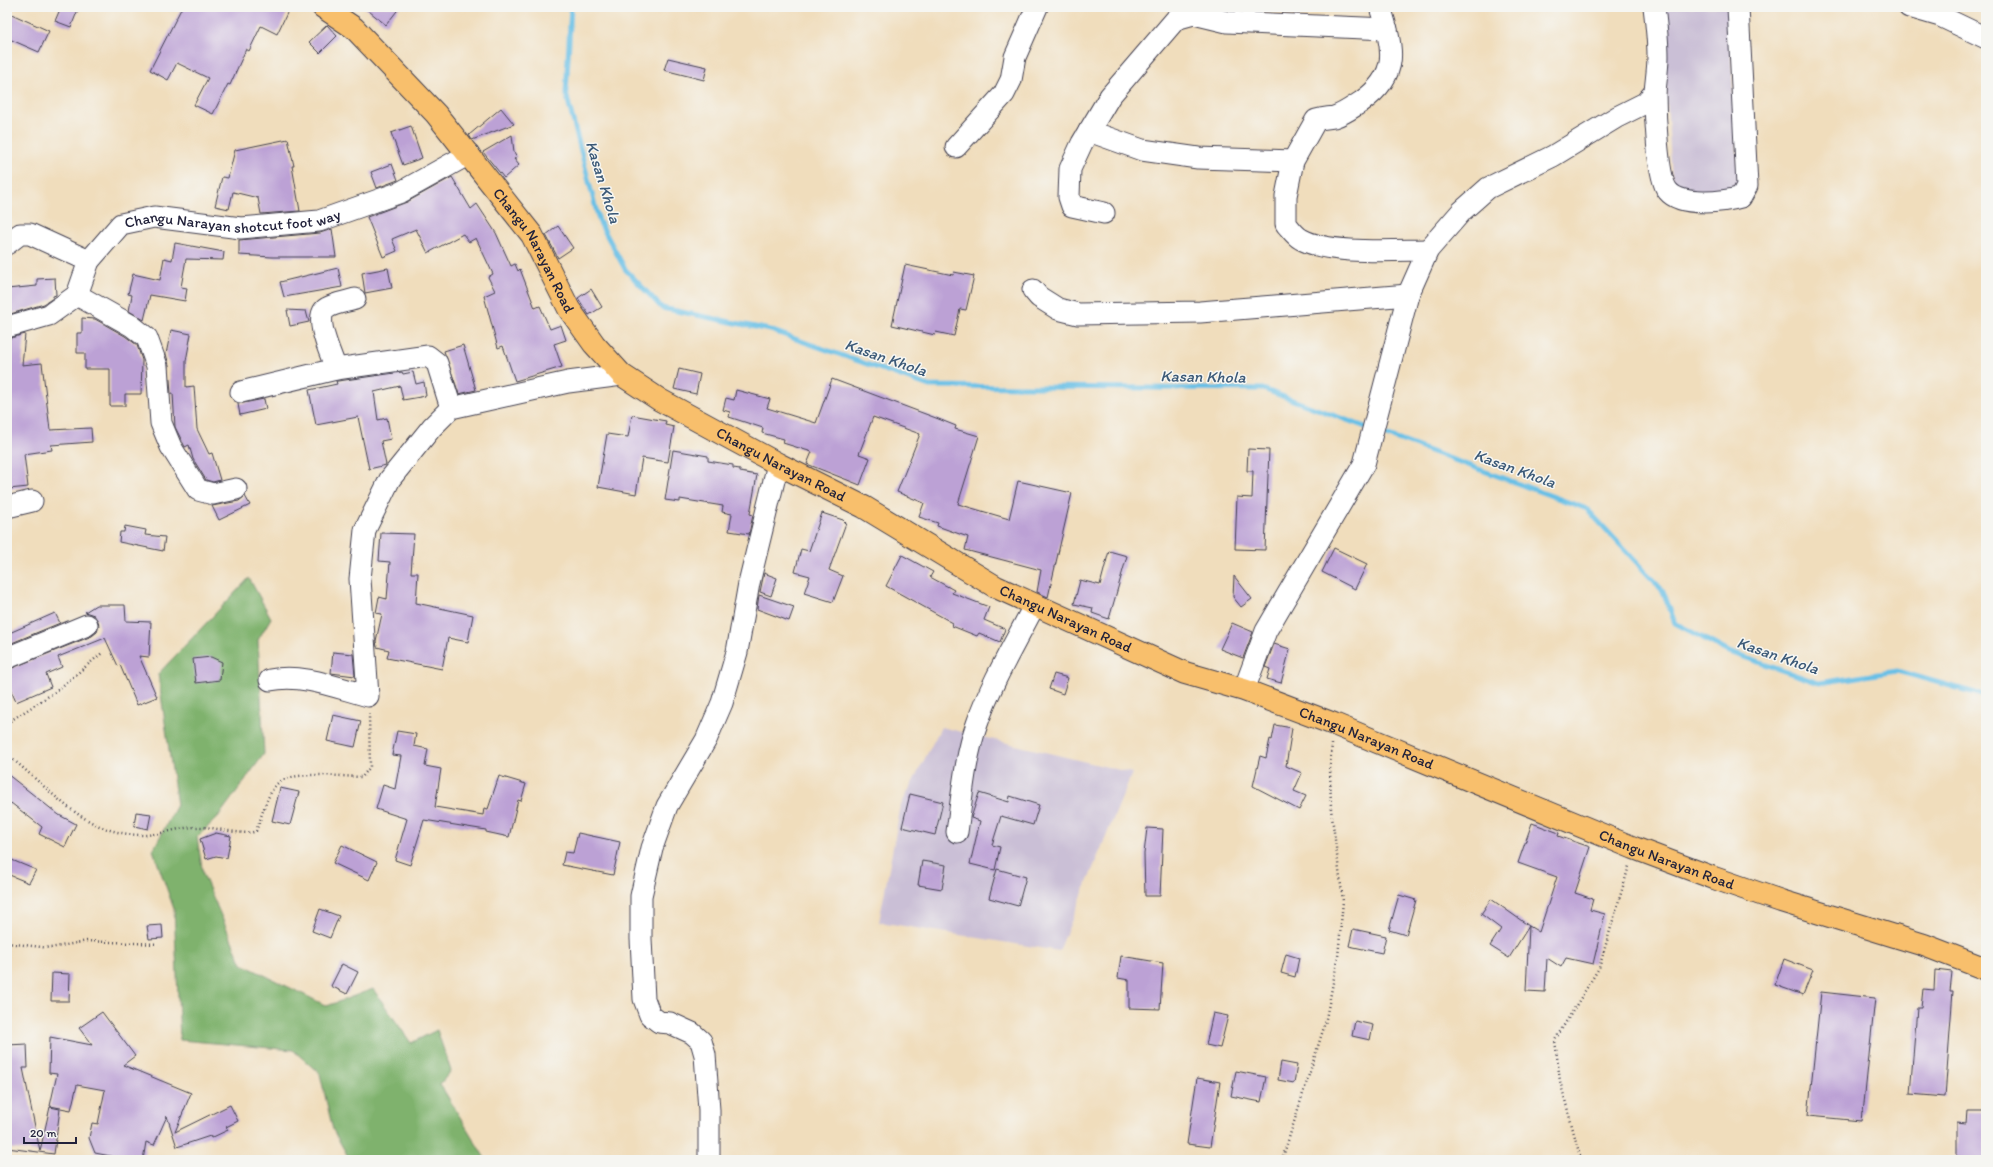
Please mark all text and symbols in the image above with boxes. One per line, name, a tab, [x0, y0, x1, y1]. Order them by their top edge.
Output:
water label: Kasan Khola	[582, 139, 625, 226]
street label: Changu Narayan Road	[489, 184, 579, 317]
street label: Changu Narayan shotcut foot way	[123, 205, 343, 237]
water label: Kasan Khola	[842, 335, 930, 381]
water label: Kasan Khola	[1160, 366, 1246, 387]
street label: Changu Narayan Road	[713, 423, 850, 506]
water label: Kasan Khola	[1472, 445, 1559, 492]
street label: Changu Narayan Road	[997, 581, 1135, 657]
water label: Kasan Khola	[1734, 633, 1822, 679]
street label: Changu Narayan Road	[1297, 703, 1437, 774]
street label: Changu Narayan Road	[1596, 825, 1738, 894]
scale bar	[24, 1119, 76, 1145]
text: 20 m	[30, 1126, 57, 1140]

